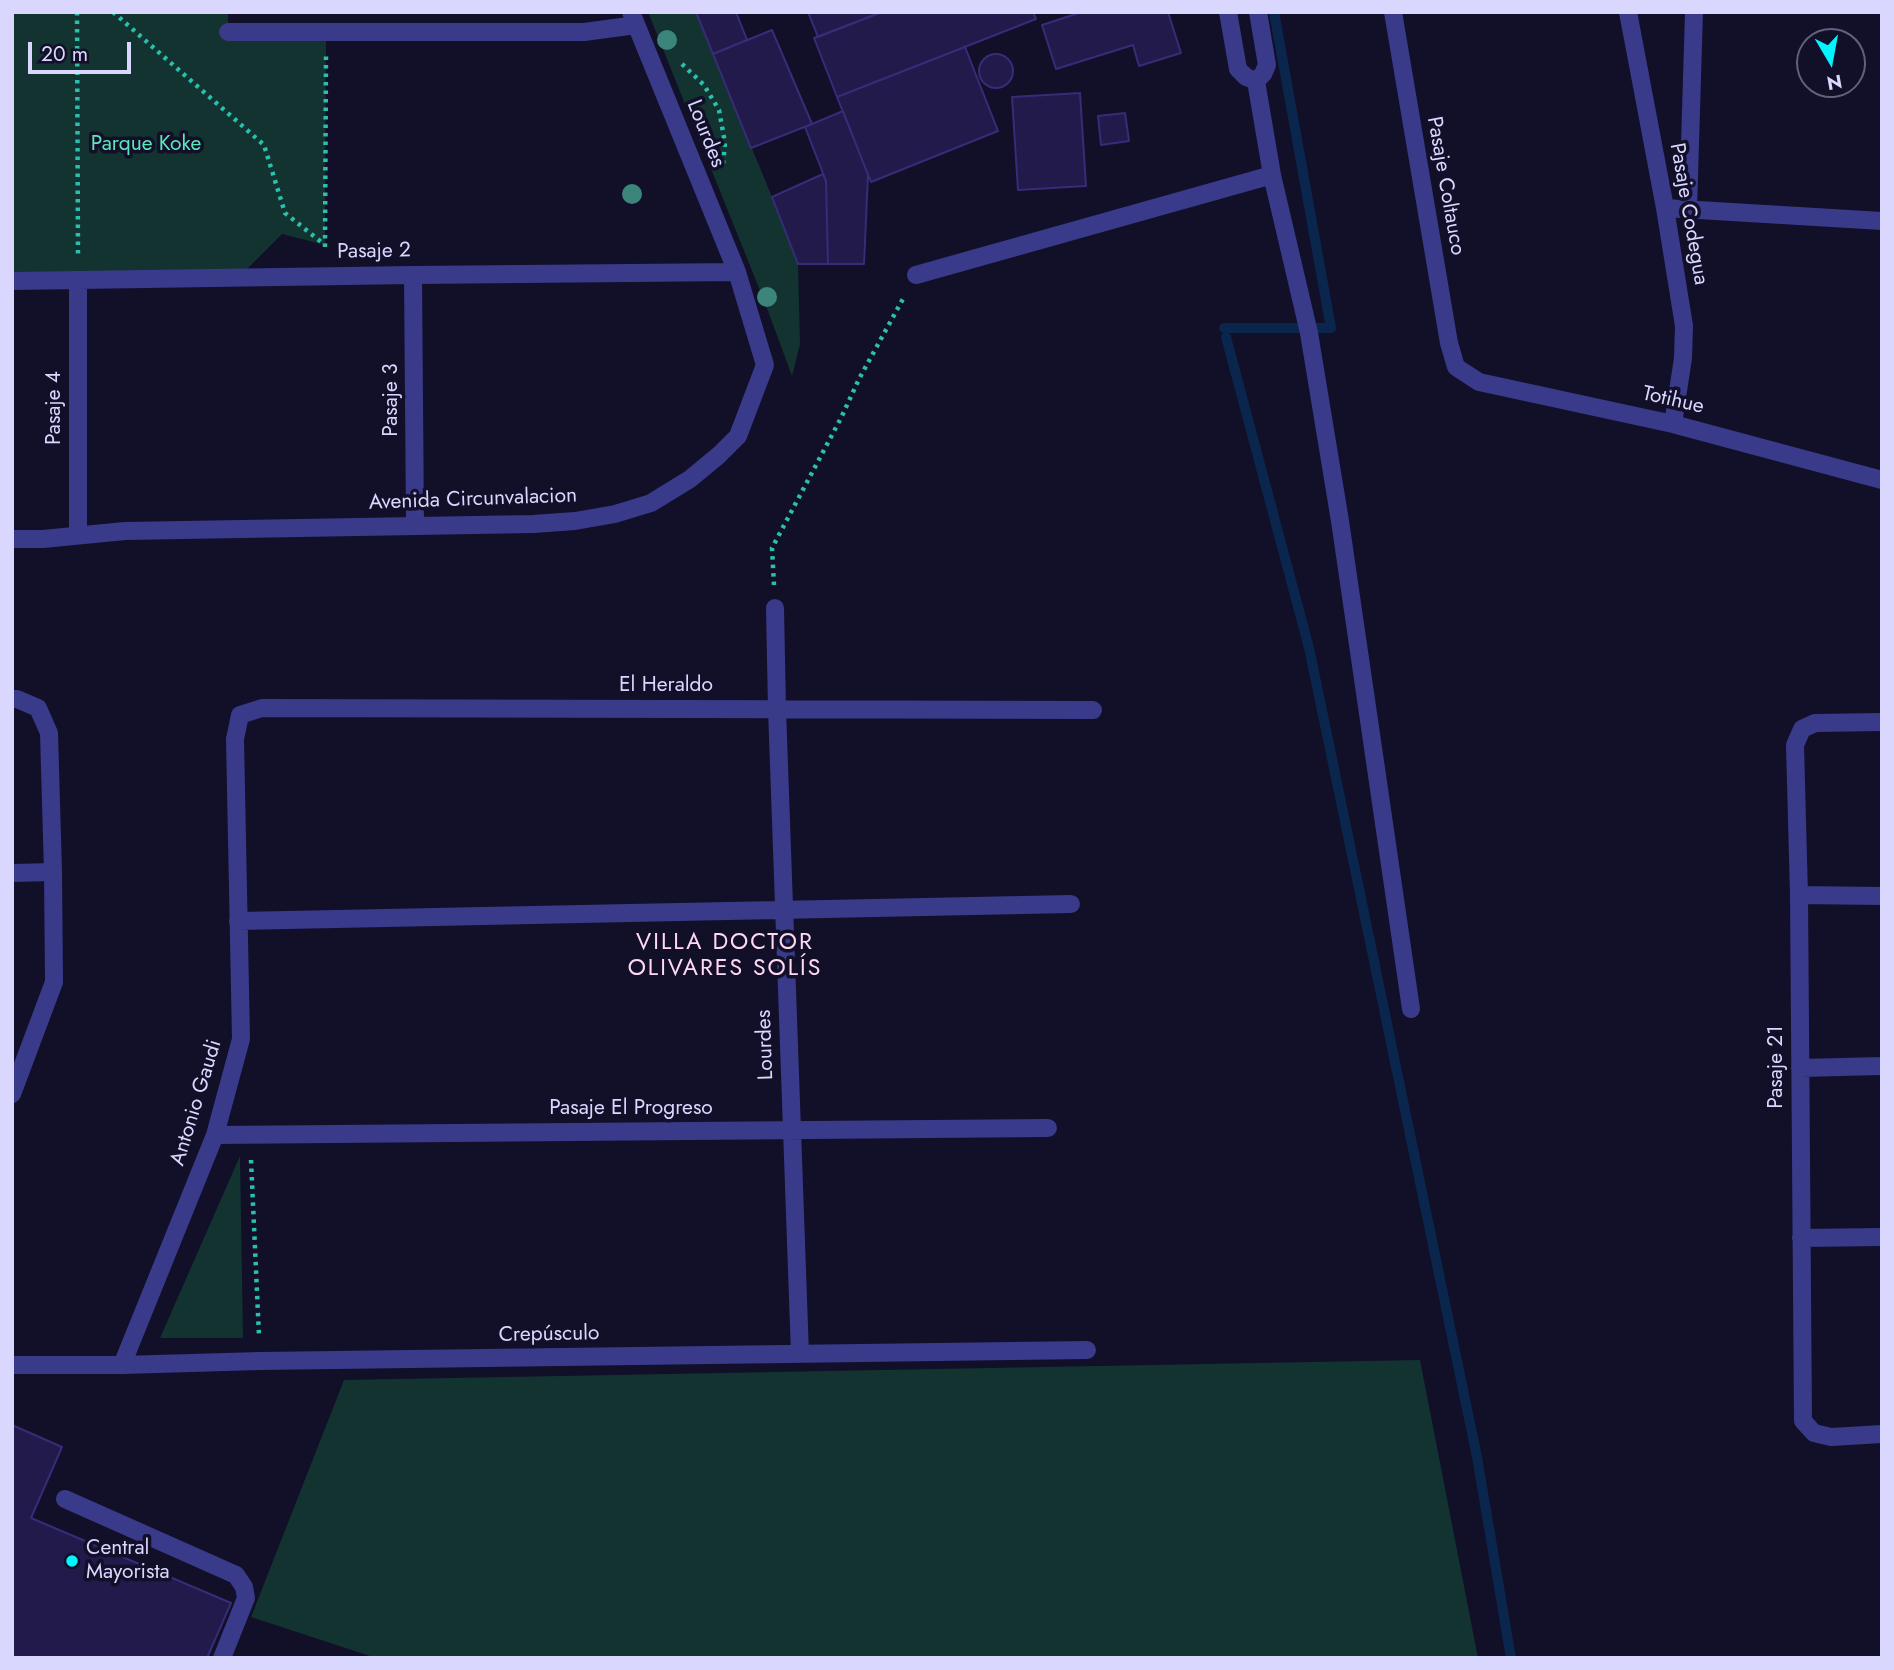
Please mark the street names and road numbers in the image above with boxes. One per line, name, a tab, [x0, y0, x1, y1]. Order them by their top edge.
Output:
street label: Lourdes	[680, 97, 730, 171]
street label: Pasaje Coltauco	[1420, 115, 1470, 257]
street label: Pasaje Codegua	[1663, 141, 1713, 287]
street label: Pasaje 2	[337, 239, 411, 265]
street label: Pasaje 3	[379, 363, 405, 437]
street label: Pasaje 4	[42, 371, 68, 445]
street label: Totihue	[1640, 382, 1706, 420]
street label: Avenida Circunvalacion	[368, 484, 578, 516]
street label: El Heraldo	[619, 673, 713, 699]
street label: Lourdes	[752, 1009, 780, 1081]
street label: Pasaje 21	[1764, 1025, 1790, 1109]
street label: Antonio Gaudi	[166, 1037, 228, 1169]
street label: Pasaje El Progreso	[549, 1096, 713, 1122]
street label: Crepúsculo	[498, 1322, 600, 1348]

